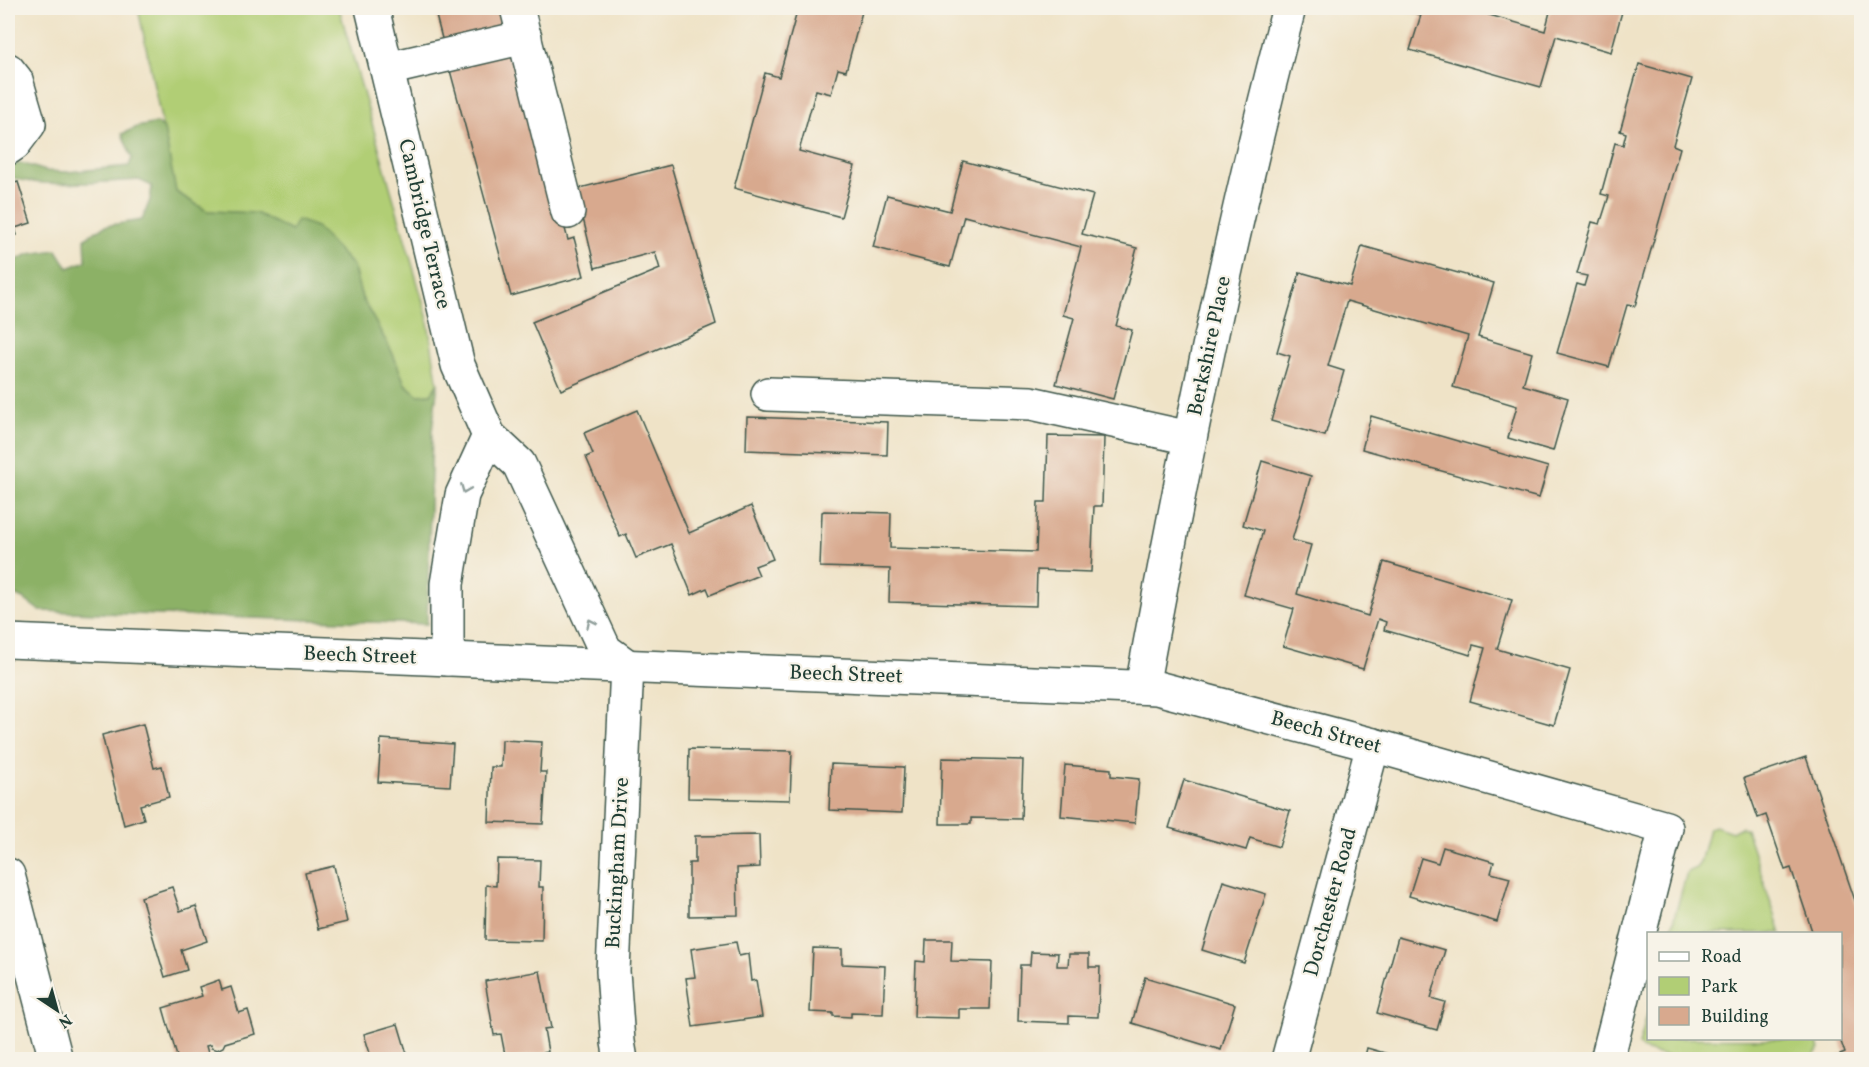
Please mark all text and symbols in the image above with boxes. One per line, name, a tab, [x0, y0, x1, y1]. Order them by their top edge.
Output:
street label: Cambridge Terrace	[390, 136, 458, 312]
street label: Berkshire Place	[1181, 273, 1239, 419]
one-way arrow	[460, 483, 472, 494]
one-way arrow	[587, 618, 599, 629]
street label: Beech Street	[303, 640, 417, 672]
street label: Beech Street	[789, 659, 903, 691]
street label: Beech Street	[1267, 704, 1385, 762]
street label: Buckingham Drive	[599, 776, 637, 950]
street label: Dorchester Road	[1297, 824, 1365, 980]
legend	[1647, 932, 1842, 1040]
text: Road	[1701, 945, 1742, 970]
text: Park	[1701, 975, 1738, 1000]
north arrow	[27, 980, 87, 1040]
text: Building	[1701, 1005, 1769, 1030]
text: N	[53, 1008, 76, 1033]

